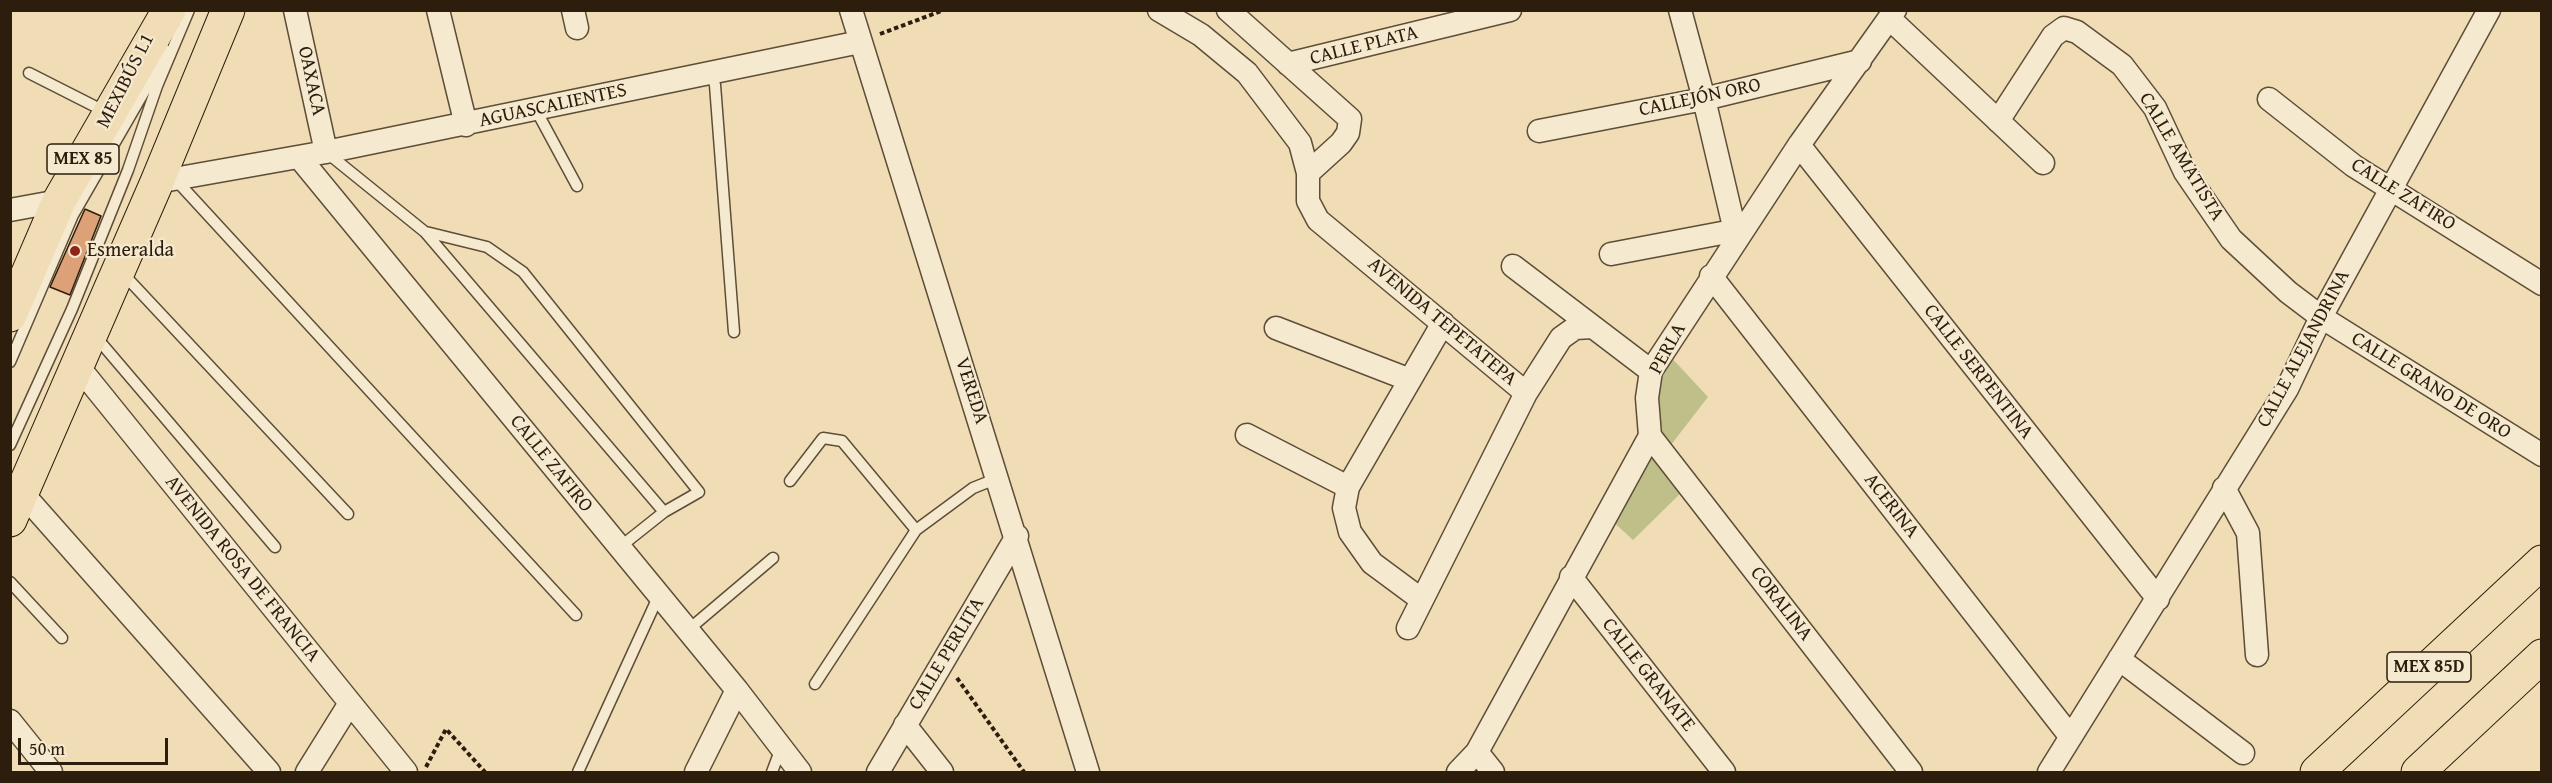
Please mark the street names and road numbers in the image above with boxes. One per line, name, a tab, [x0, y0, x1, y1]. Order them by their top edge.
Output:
street label: CALLE PLATA	[1308, 21, 1420, 71]
street label: MEXIBÚS L1	[92, 30, 160, 132]
street label: OAXACA	[292, 44, 330, 118]
street label: CALLEJÓN ORO	[1637, 73, 1763, 123]
street label: AGUASCALIENTES	[477, 79, 629, 133]
street label: CALLE AMATISTA	[2133, 89, 2229, 225]
road number: MEX 85	[47, 144, 119, 174]
street label: CALLE ZAFIRO	[2346, 153, 2460, 237]
street label: AVENIDA TEPETATEPA	[1362, 253, 1522, 391]
street label: CALLE ALEJANDRINA	[2252, 266, 2356, 432]
street label: CALLE SERPENTINA	[1918, 300, 2038, 444]
street label: PERLA	[1644, 319, 1692, 379]
street label: CALLE GRANO DE ORO	[2347, 327, 2515, 445]
street label: VEREDA	[949, 355, 993, 427]
street label: CALLE ZAFIRO	[504, 410, 598, 518]
street label: ACERINA	[1858, 469, 1924, 543]
street label: AVENIDA ROSA DE FRANCIA	[159, 471, 325, 667]
street label: CORALINA	[1745, 562, 1817, 646]
street label: CALLE PERLITA	[904, 593, 990, 715]
street label: CALLE GRANATE	[1596, 613, 1700, 737]
road number: MEX 85D	[2387, 652, 2471, 682]

